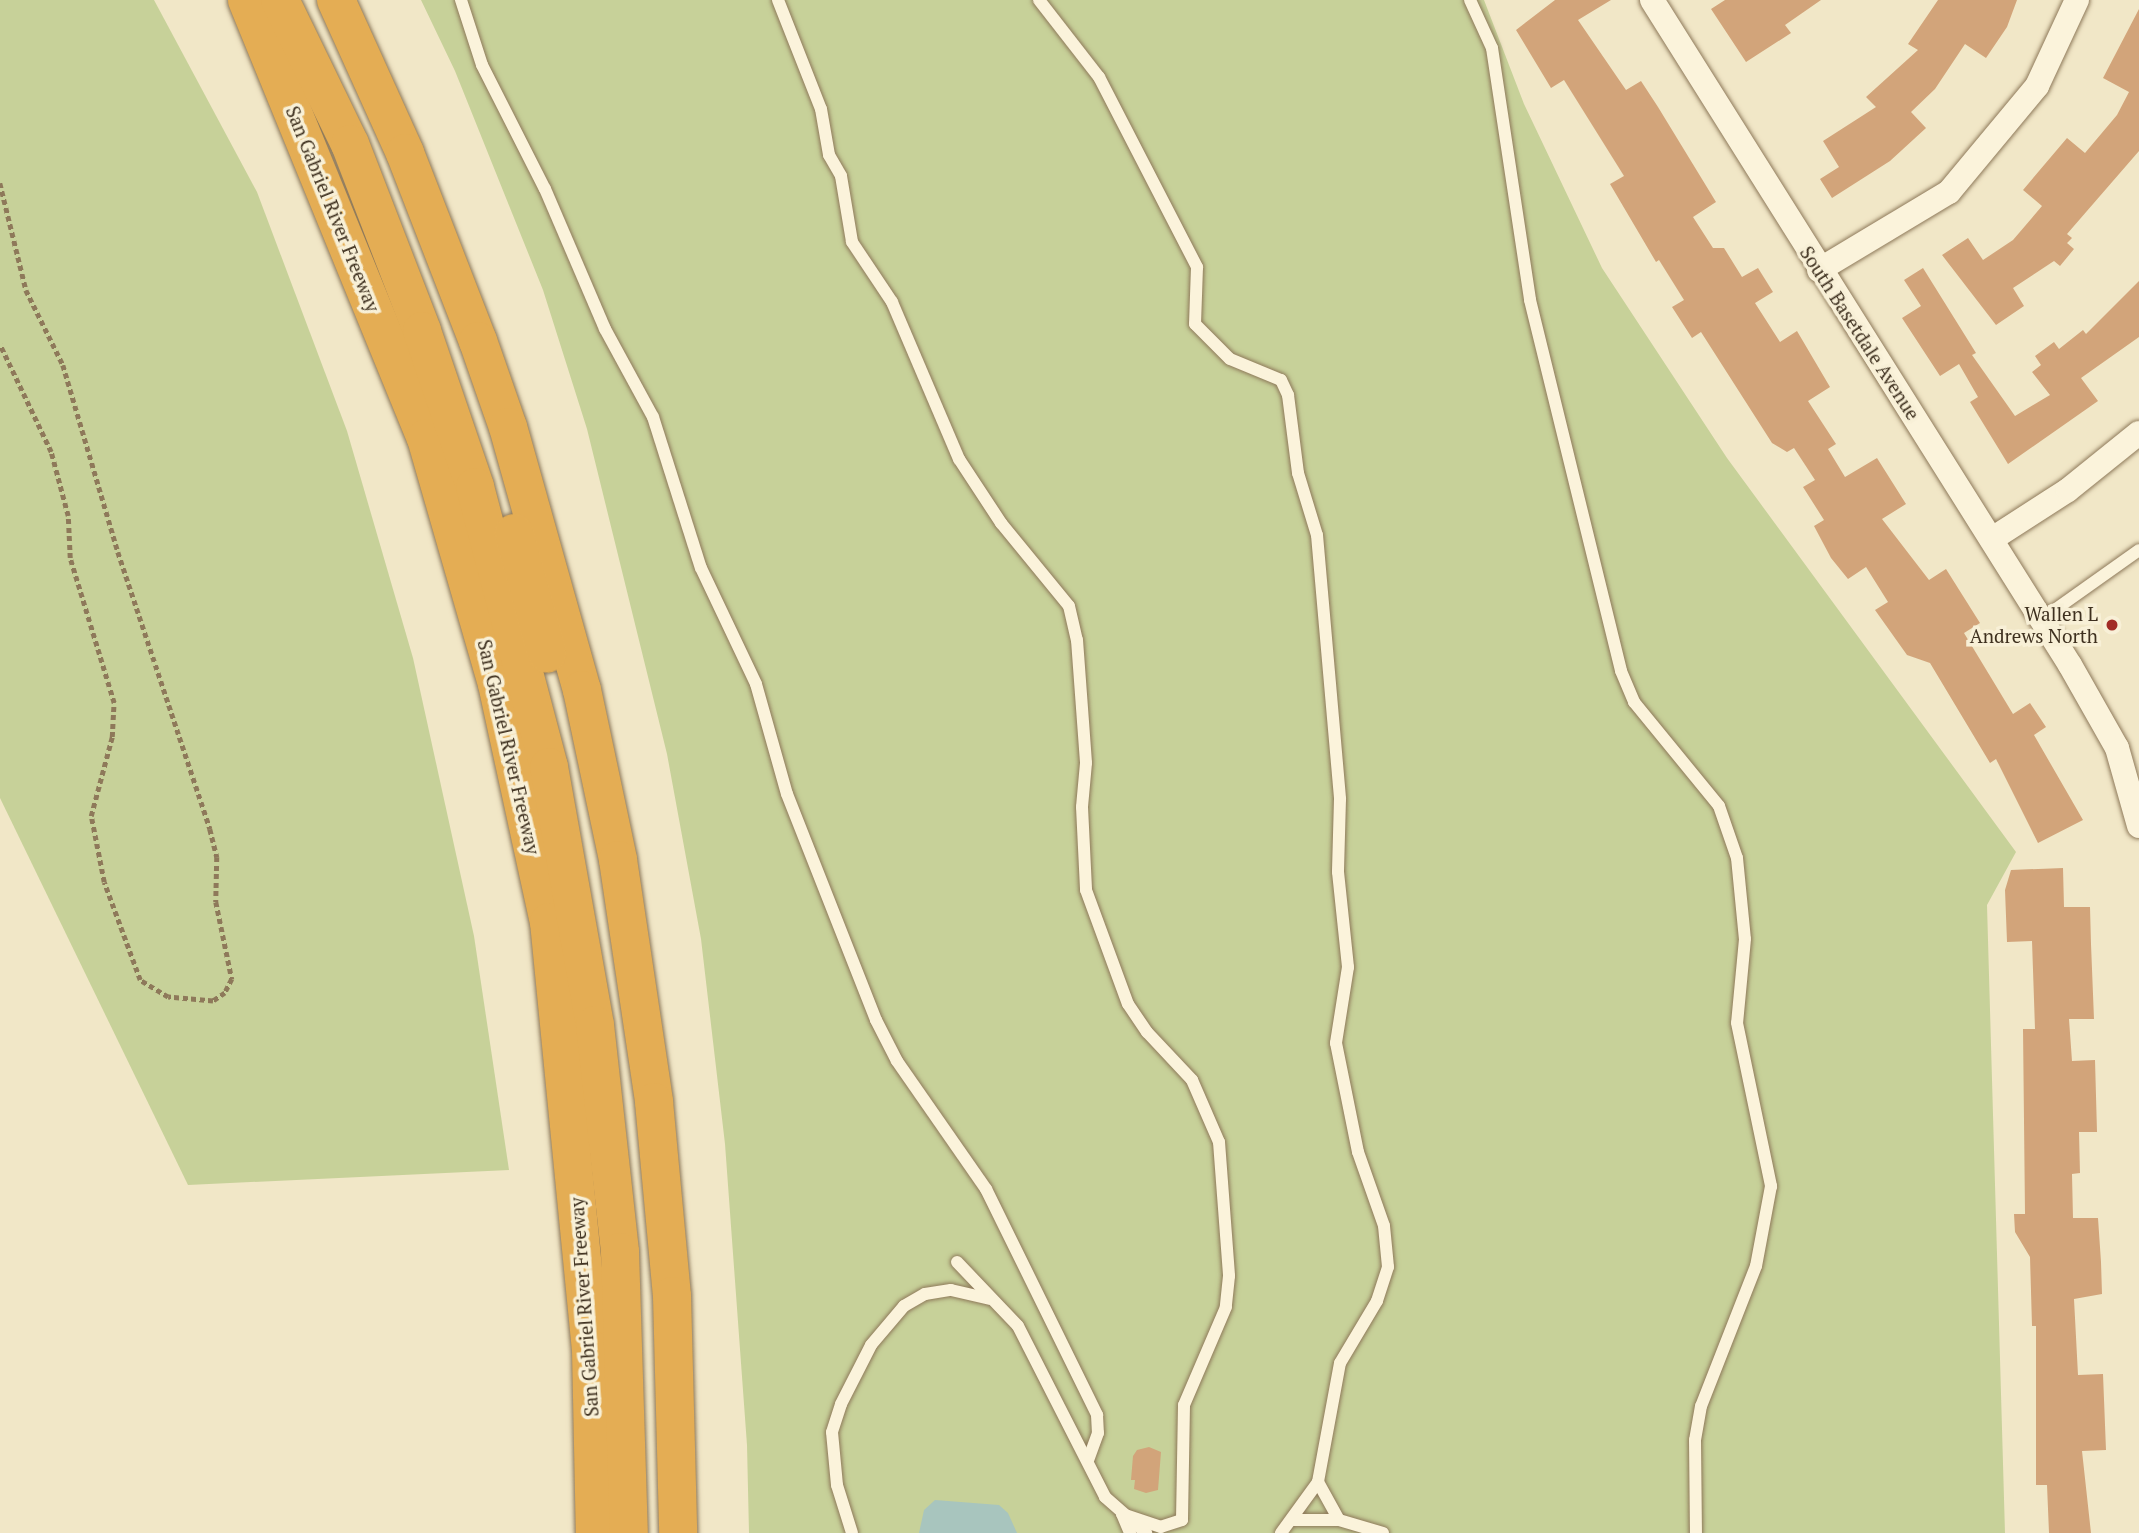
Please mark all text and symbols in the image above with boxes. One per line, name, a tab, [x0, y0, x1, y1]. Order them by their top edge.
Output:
street label: San Gabriel River Freeway	[281, 103, 385, 315]
street label: South Basetdale Avenue	[1795, 242, 1925, 424]
place label: Wallen L Andrews North	[1970, 603, 2098, 647]
marker: Wallen L Andrews North	[2104, 617, 2120, 633]
street label: San Gabriel River Freeway	[473, 637, 545, 857]
street label: San Gabriel River Freeway	[565, 1197, 603, 1417]

